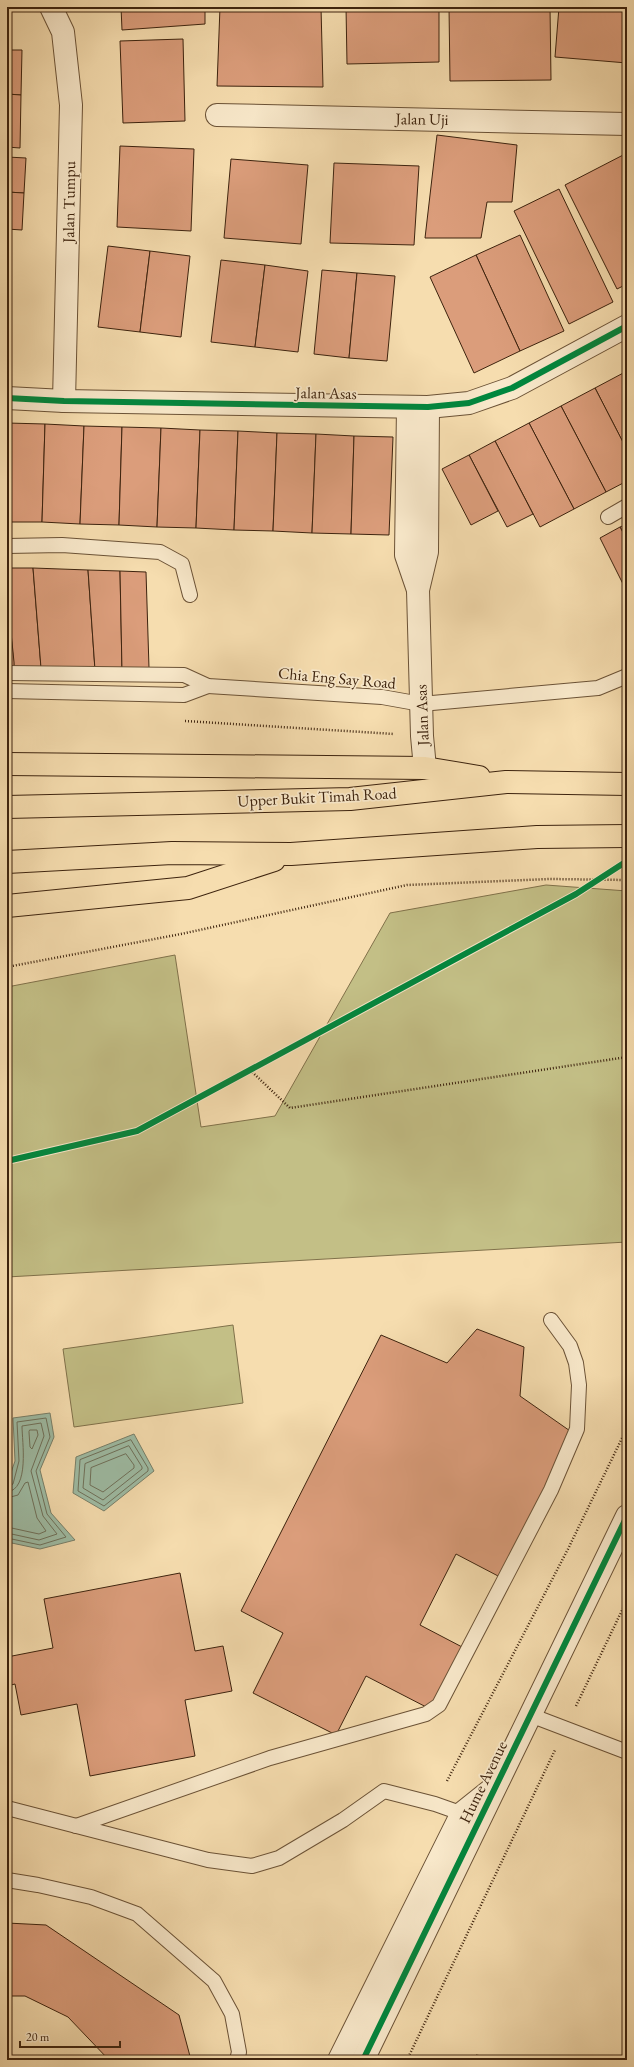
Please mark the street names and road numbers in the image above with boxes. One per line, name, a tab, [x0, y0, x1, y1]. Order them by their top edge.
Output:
street label: Jalan Uji	[393, 108, 449, 130]
street label: Jalan Tumpu	[58, 160, 80, 245]
street label: Jalan Asas	[293, 382, 357, 404]
street label: Chia Eng Say Road	[277, 662, 398, 694]
street label: Jalan Asas	[410, 684, 434, 748]
street label: Upper Bukit Timah Road	[237, 782, 398, 812]
street label: Hume Avenue	[454, 1737, 512, 1827]

